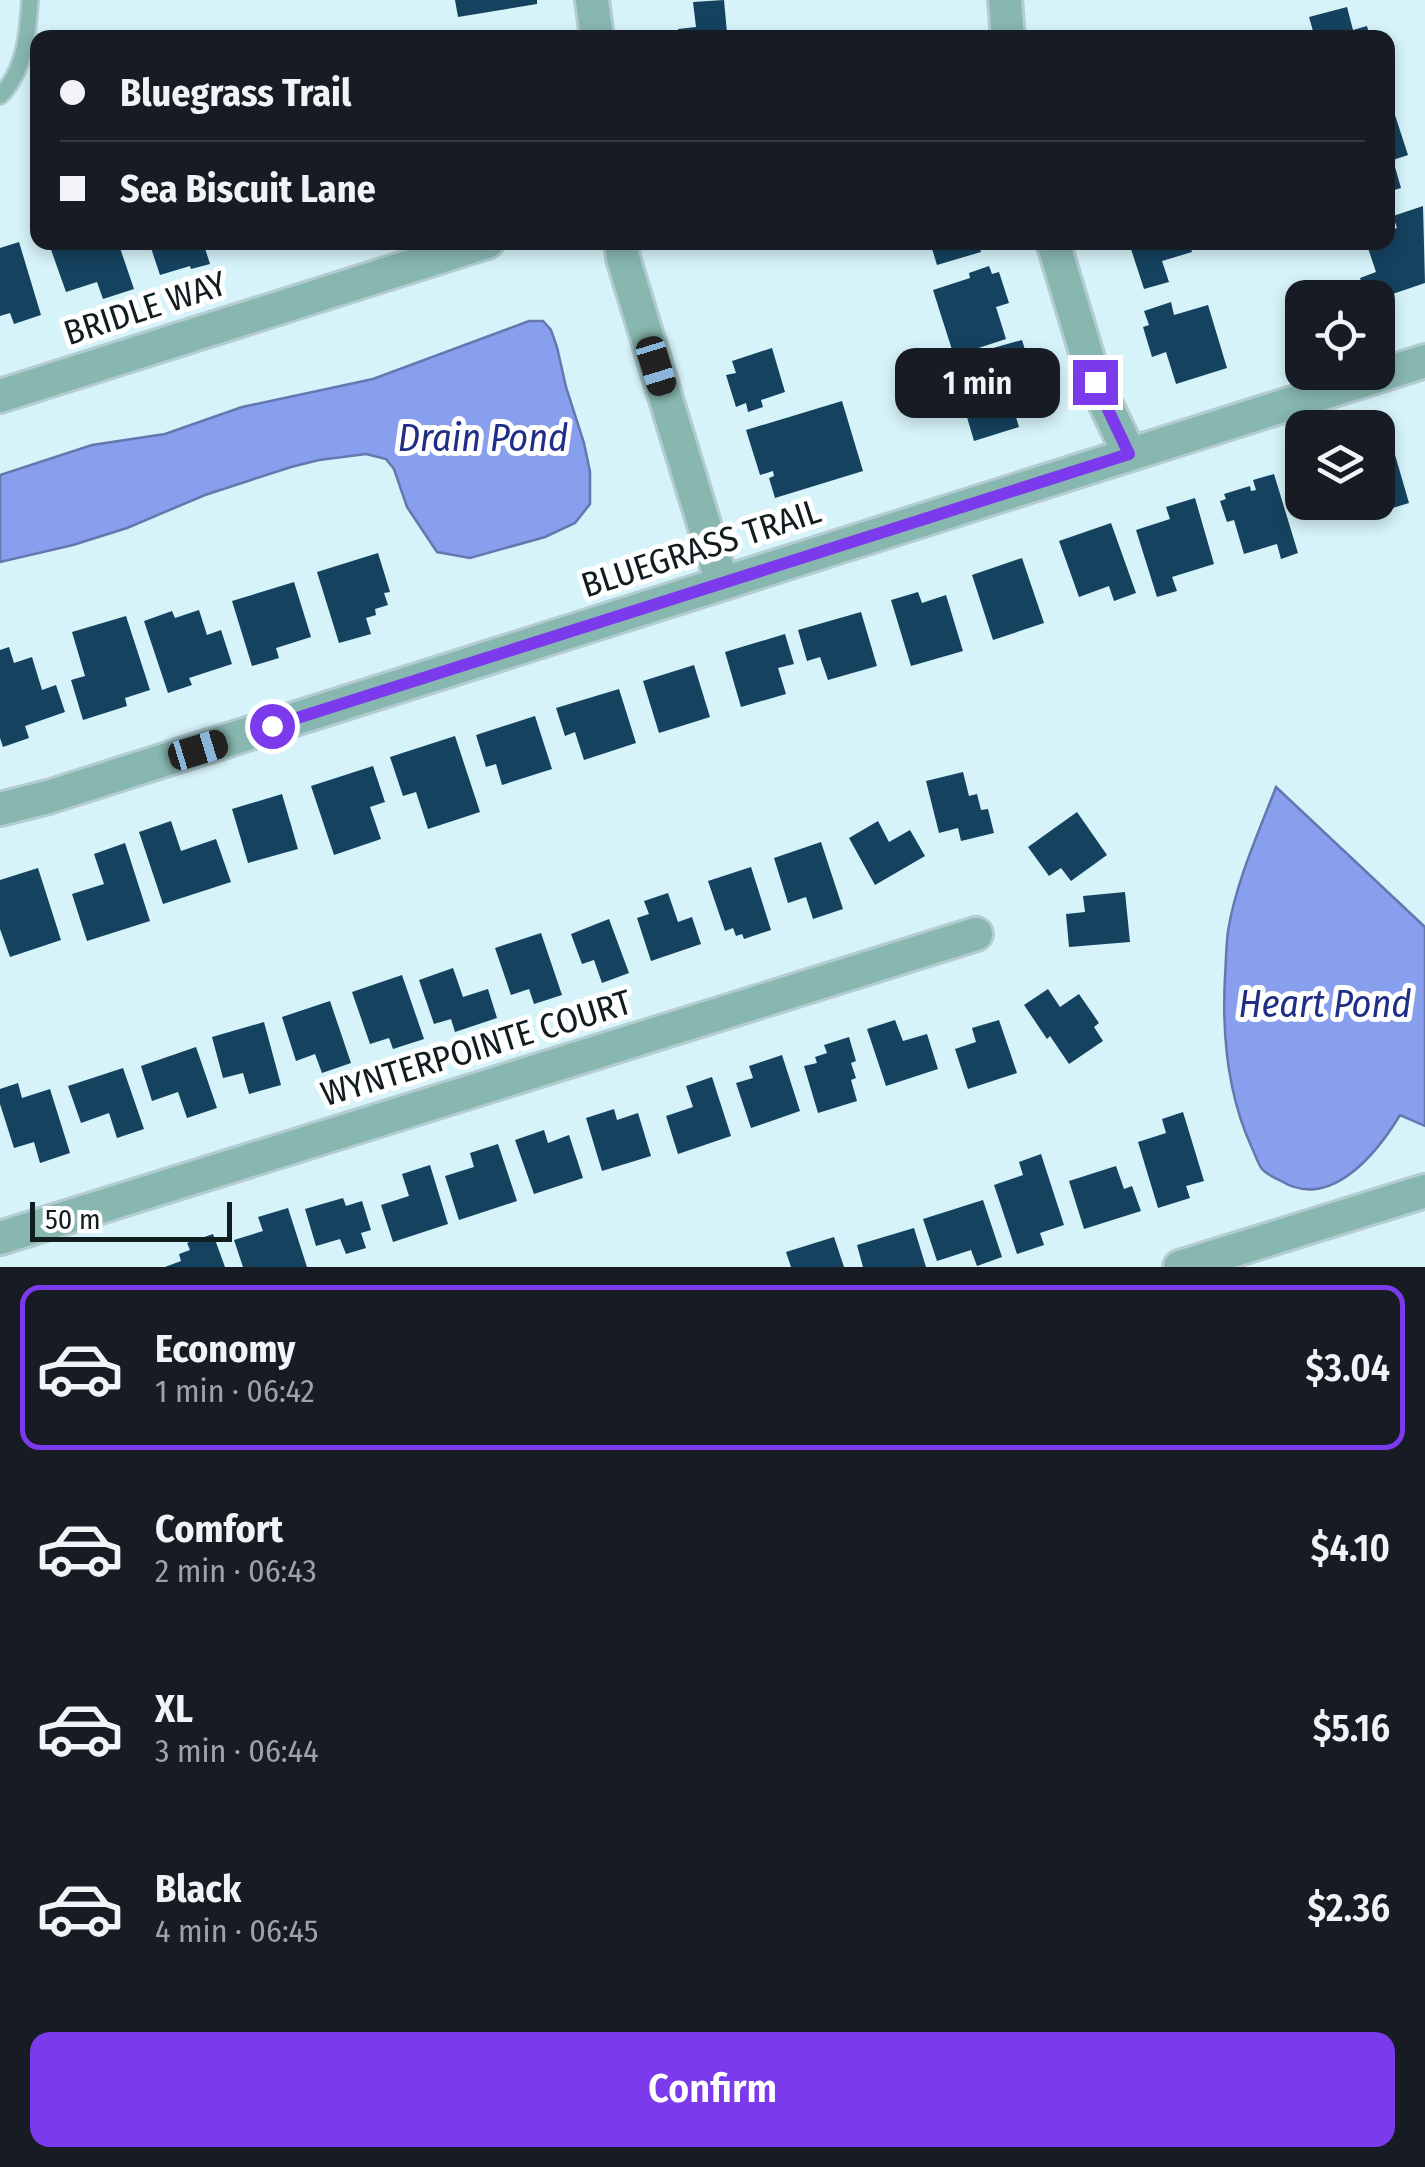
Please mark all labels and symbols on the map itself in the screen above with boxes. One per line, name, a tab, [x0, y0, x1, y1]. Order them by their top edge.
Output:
street label: BRIDLE WAY	[59, 262, 232, 354]
car	[633, 333, 679, 399]
callout: 1 min	[895, 347, 1060, 417]
route end	[1073, 360, 1118, 405]
water label: Drain Pond	[398, 415, 568, 461]
street label: BLUEGRASS TRAIL	[576, 489, 826, 606]
route start	[250, 704, 295, 749]
car	[165, 727, 231, 773]
street label: WYNTERPOINTE COURT	[316, 981, 637, 1115]
water label: Heart Pond	[1238, 981, 1412, 1027]
scale bar	[30, 1197, 232, 1242]

